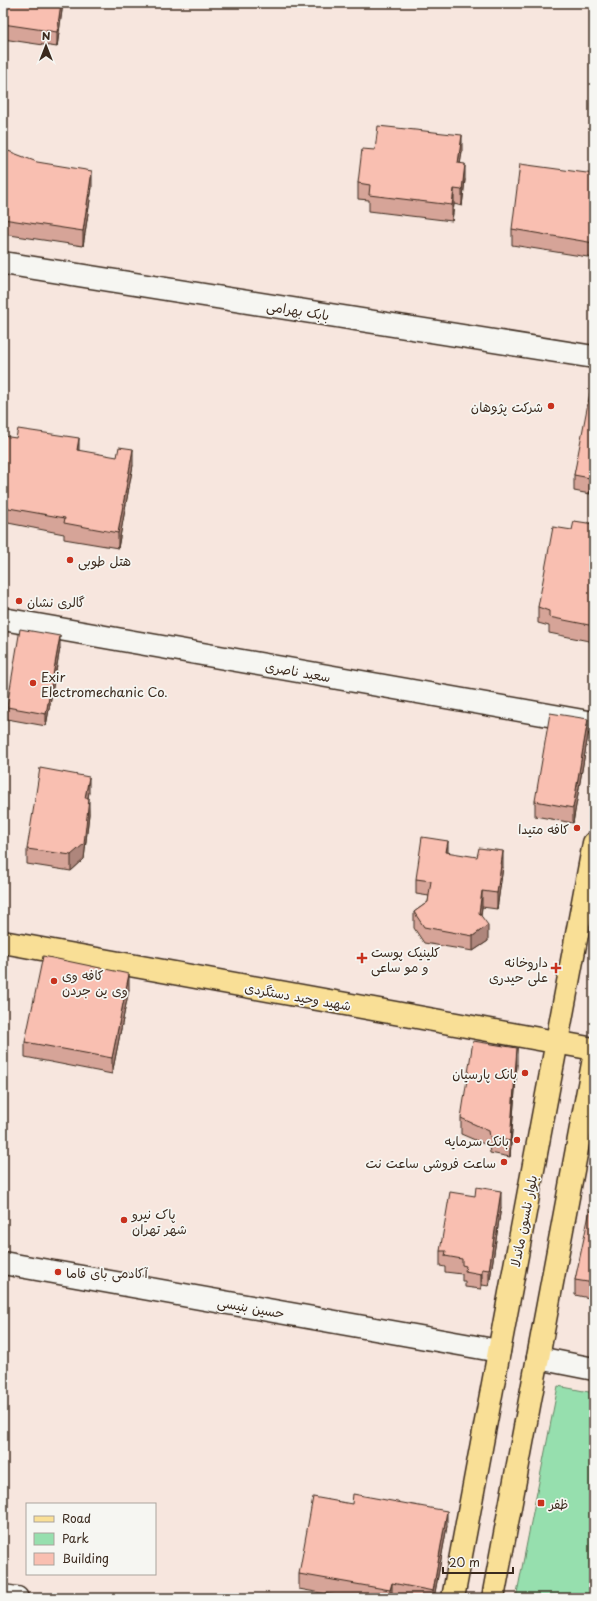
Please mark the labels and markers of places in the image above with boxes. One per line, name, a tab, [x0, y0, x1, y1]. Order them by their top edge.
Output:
place label: شرکت پژوهان	[471, 397, 543, 416]
marker: شرکت پژوهان	[546, 401, 556, 411]
place label: هتل طوبی	[78, 551, 131, 571]
marker: هتل طوبی	[65, 555, 75, 565]
place label: گالری نشان	[27, 592, 85, 611]
marker: گالری نشان	[14, 596, 24, 606]
place label: Exir Electromechanic Co.	[41, 667, 168, 701]
marker: Exir Electromechanic Co.	[28, 678, 38, 688]
place label: کافه متیدا	[518, 819, 569, 838]
marker: کافه متیدا	[572, 823, 582, 833]
place label: کلینیک پوست و مو ساعی	[371, 942, 441, 977]
marker: کلینیک پوست و مو ساعی	[356, 952, 368, 964]
place label: داروخانه علی حیدری	[489, 952, 548, 987]
marker: داروخانه علی حیدری	[551, 963, 561, 973]
place label: کافه وی وی ین جردن	[62, 965, 128, 999]
marker: کافه وی وی ین جردن	[49, 976, 59, 986]
place label: بانک پارسیان	[452, 1064, 517, 1083]
marker: بانک پارسیان	[520, 1068, 530, 1078]
place label: بانک سرمایه	[445, 1131, 509, 1150]
marker: بانک سرمایه	[512, 1135, 522, 1145]
place label: ساعت فروشی ساعت نت	[366, 1153, 496, 1173]
marker: ساعت فروشی ساعت نت	[499, 1157, 509, 1167]
place label: پاک نیرو شهر‌ تهران	[131, 1204, 187, 1238]
marker: پاک نیرو شهر‌ تهران	[119, 1215, 129, 1225]
place label: آکادمی بای فاما	[66, 1263, 148, 1283]
marker: آکادمی بای فاما	[53, 1267, 63, 1277]
place label: ظفر	[548, 1494, 568, 1513]
marker: ظفر	[536, 1498, 546, 1508]

